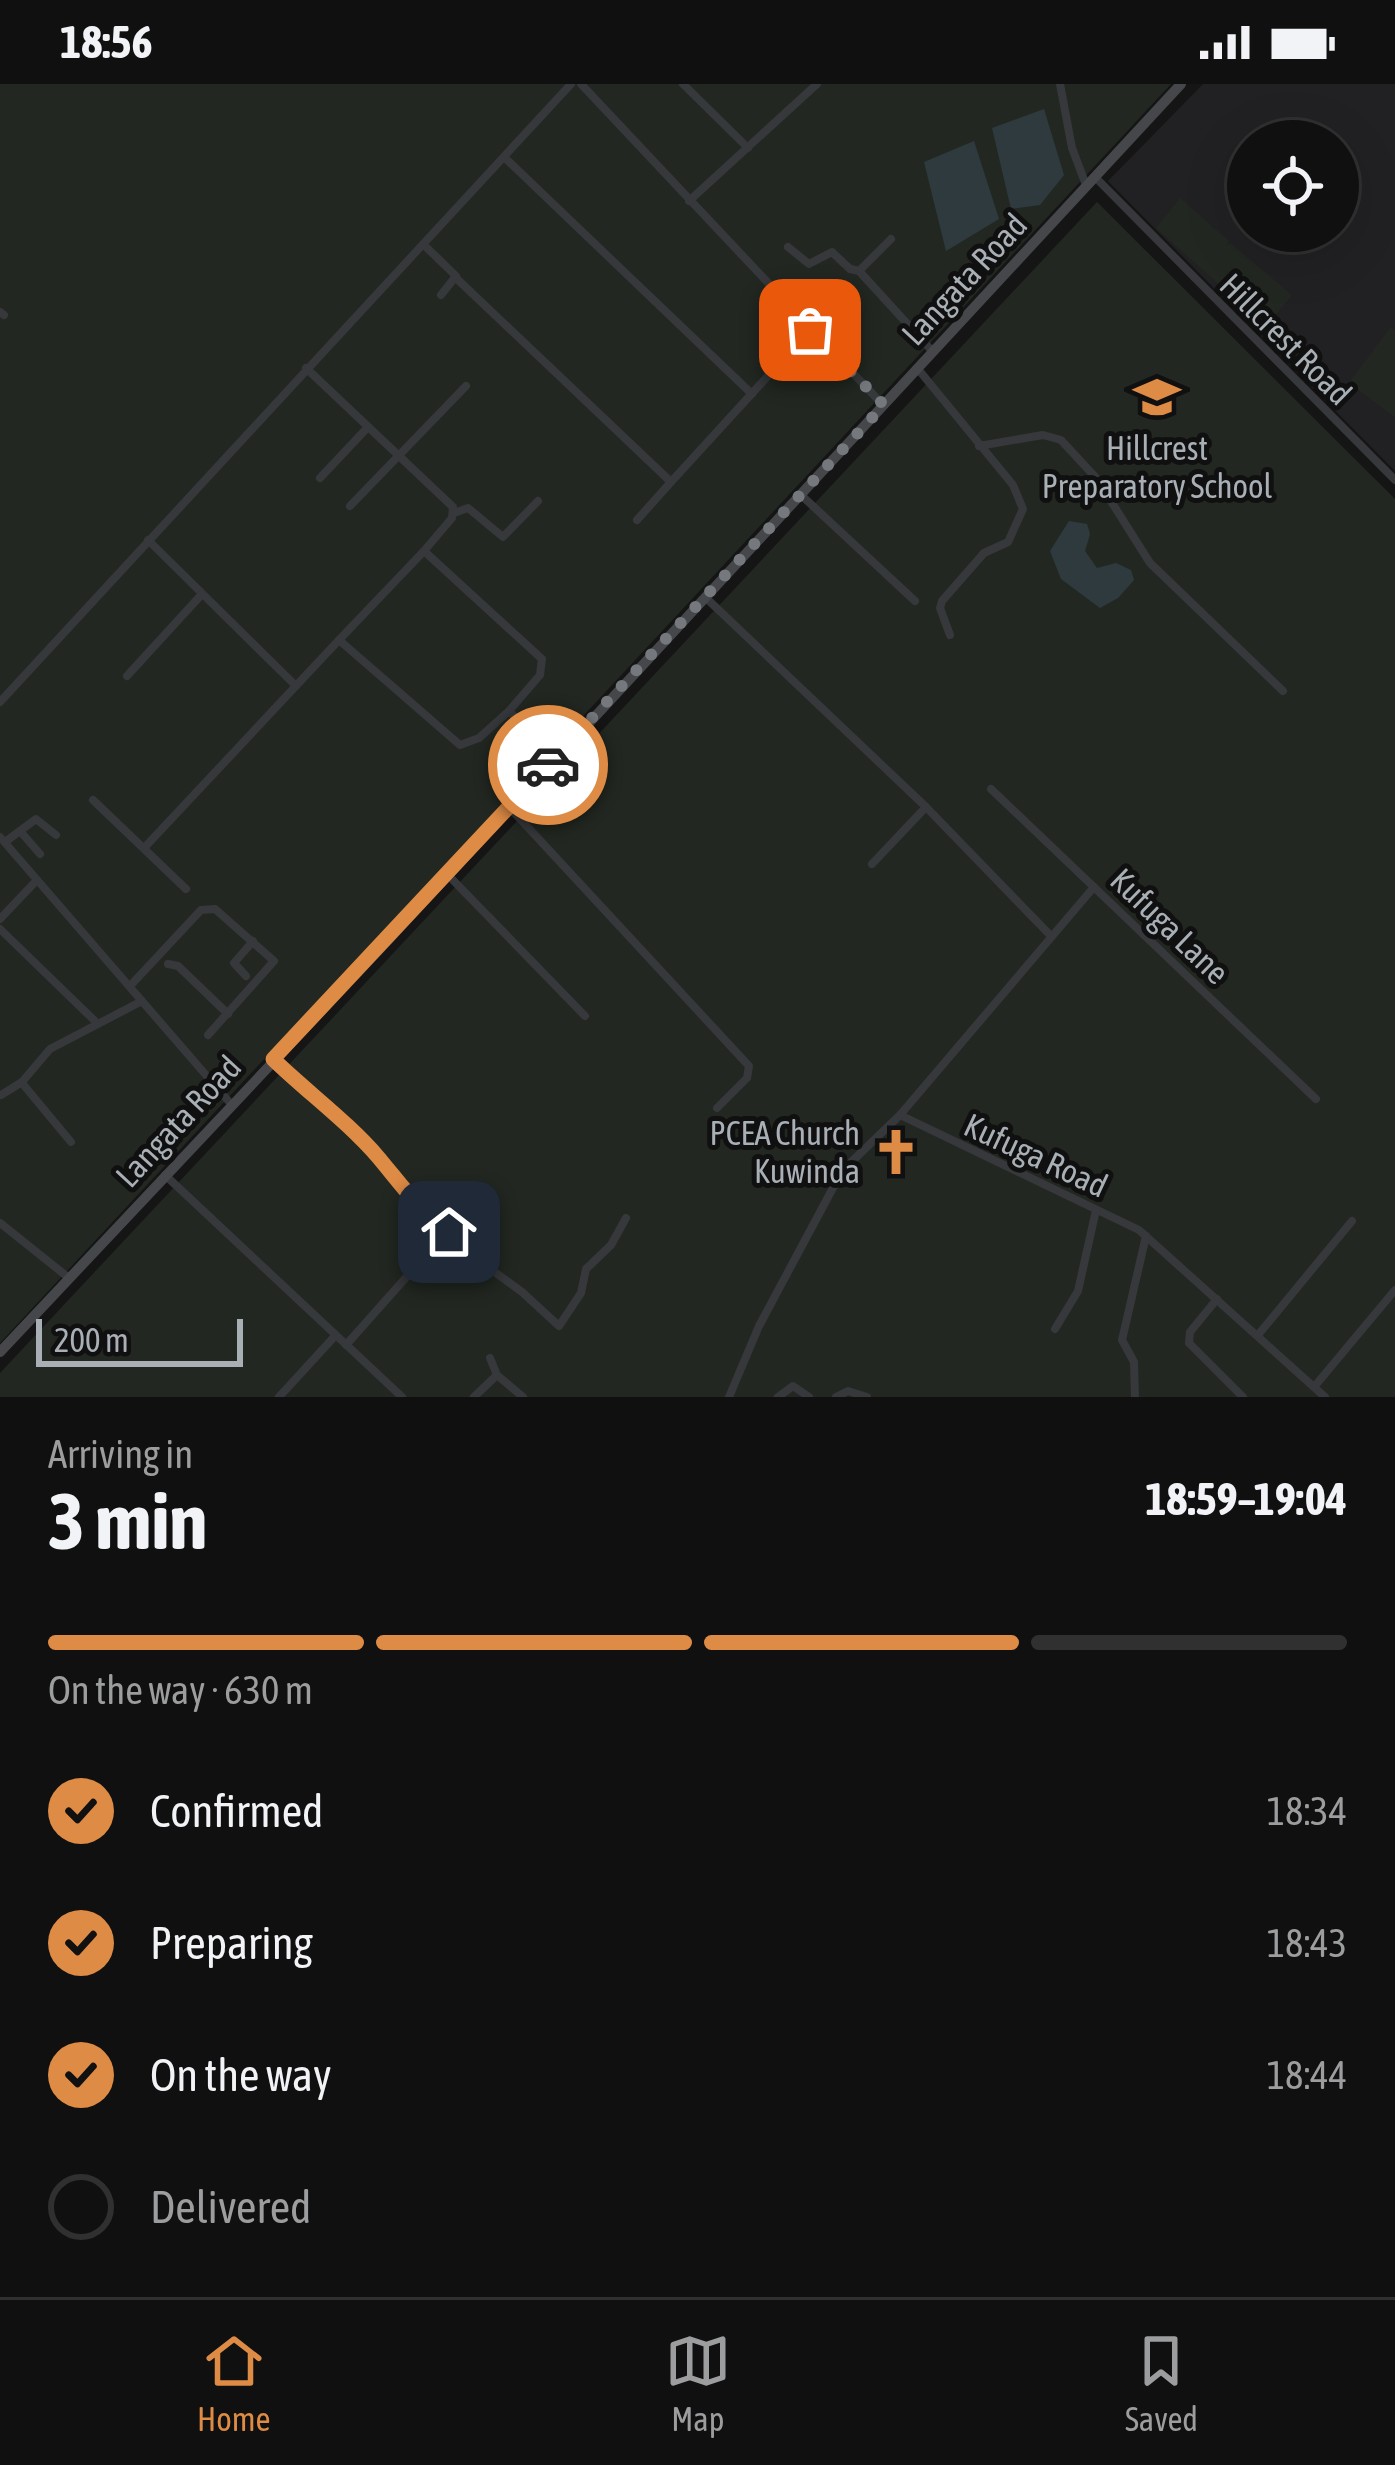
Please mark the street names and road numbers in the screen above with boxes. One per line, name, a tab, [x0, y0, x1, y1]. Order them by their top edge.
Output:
street label: Langata Road	[894, 206, 1034, 352]
street label: Hillcrest Road	[1213, 266, 1359, 412]
street label: Kufuga Lane	[1103, 860, 1237, 992]
street label: Langata Road	[108, 1048, 248, 1194]
street label: Kufuga Road	[959, 1105, 1113, 1205]

